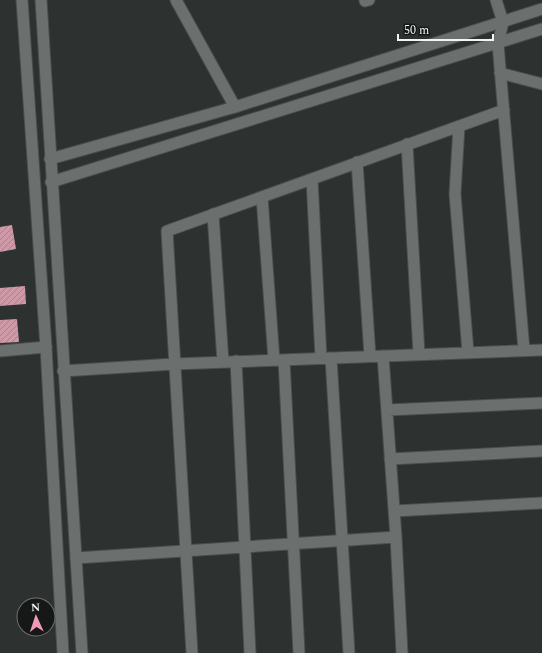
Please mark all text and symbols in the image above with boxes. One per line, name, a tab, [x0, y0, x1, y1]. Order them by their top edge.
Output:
scale bar	[398, 16, 493, 42]
text: 50 m	[404, 21, 429, 40]
north arrow	[16, 597, 56, 637]
text: N	[31, 599, 40, 616]

